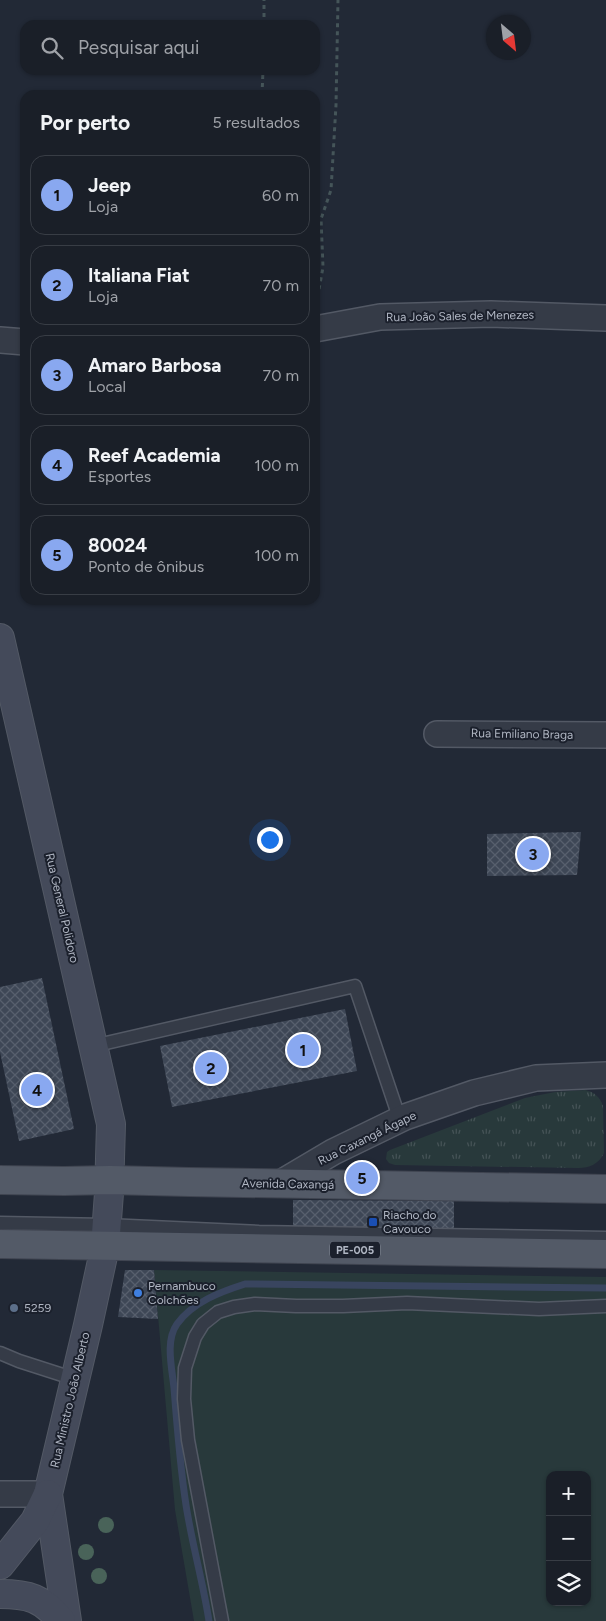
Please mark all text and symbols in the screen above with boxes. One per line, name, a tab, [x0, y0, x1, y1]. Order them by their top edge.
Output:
north arrow	[486, 15, 531, 60]
search box	[20, 20, 320, 75]
icon: search	[38, 34, 66, 62]
text: Pesquisar aqui	[78, 36, 199, 59]
text: Por perto	[40, 110, 130, 135]
text: 5 resultados	[213, 113, 300, 132]
text: Jeep	[88, 174, 131, 197]
text: 1	[54, 186, 60, 205]
text: 60 m	[262, 186, 299, 205]
text: Loja	[88, 197, 118, 216]
text: Italiana Fiat	[88, 264, 190, 287]
text: 2	[52, 276, 62, 295]
text: 70 m	[263, 276, 299, 295]
text: Loja	[88, 287, 118, 306]
street label: Rua João Sales de Menezes	[386, 308, 535, 324]
text: Amaro Barbosa	[88, 354, 221, 377]
text: 3	[53, 366, 61, 385]
text: 70 m	[263, 366, 299, 385]
text: Local	[88, 377, 126, 396]
text: Reef Academia	[88, 444, 221, 467]
text: 4	[52, 456, 62, 475]
text: 100 m	[254, 456, 299, 475]
text: Esportes	[88, 467, 151, 486]
text: 80024	[88, 534, 147, 557]
text: 5	[52, 546, 62, 565]
text: 100 m	[254, 546, 299, 565]
text: Ponto de ônibus	[88, 557, 204, 576]
street label: Rua Emiliano Braga	[471, 726, 573, 742]
your location	[257, 827, 283, 853]
pin: 3	[517, 835, 549, 873]
street label: Rua General Polidoro	[43, 852, 81, 964]
pin: 1	[287, 1031, 319, 1069]
pin: 2	[195, 1049, 227, 1087]
pin: 4	[21, 1071, 53, 1109]
street label: Rua Caxangá Ágape	[316, 1108, 419, 1168]
pin: 5	[346, 1159, 378, 1197]
street label: Avenida Caxangá	[242, 1176, 334, 1192]
place label: Riacho do Cavouco	[383, 1208, 437, 1236]
marker: Riacho do Cavouco	[367, 1216, 379, 1228]
road number: PE-005	[330, 1242, 380, 1258]
place label: Pernambuco Colchões	[148, 1279, 216, 1307]
marker: Pernambuco Colchões	[132, 1287, 144, 1299]
place label: 5259	[24, 1301, 52, 1315]
marker: 5259	[8, 1302, 20, 1314]
street label: Rua Ministro João Alberto	[48, 1331, 92, 1469]
map controls	[546, 1471, 591, 1606]
button: +	[546, 1471, 591, 1516]
button: −	[546, 1516, 591, 1561]
button: layers	[546, 1561, 591, 1606]

